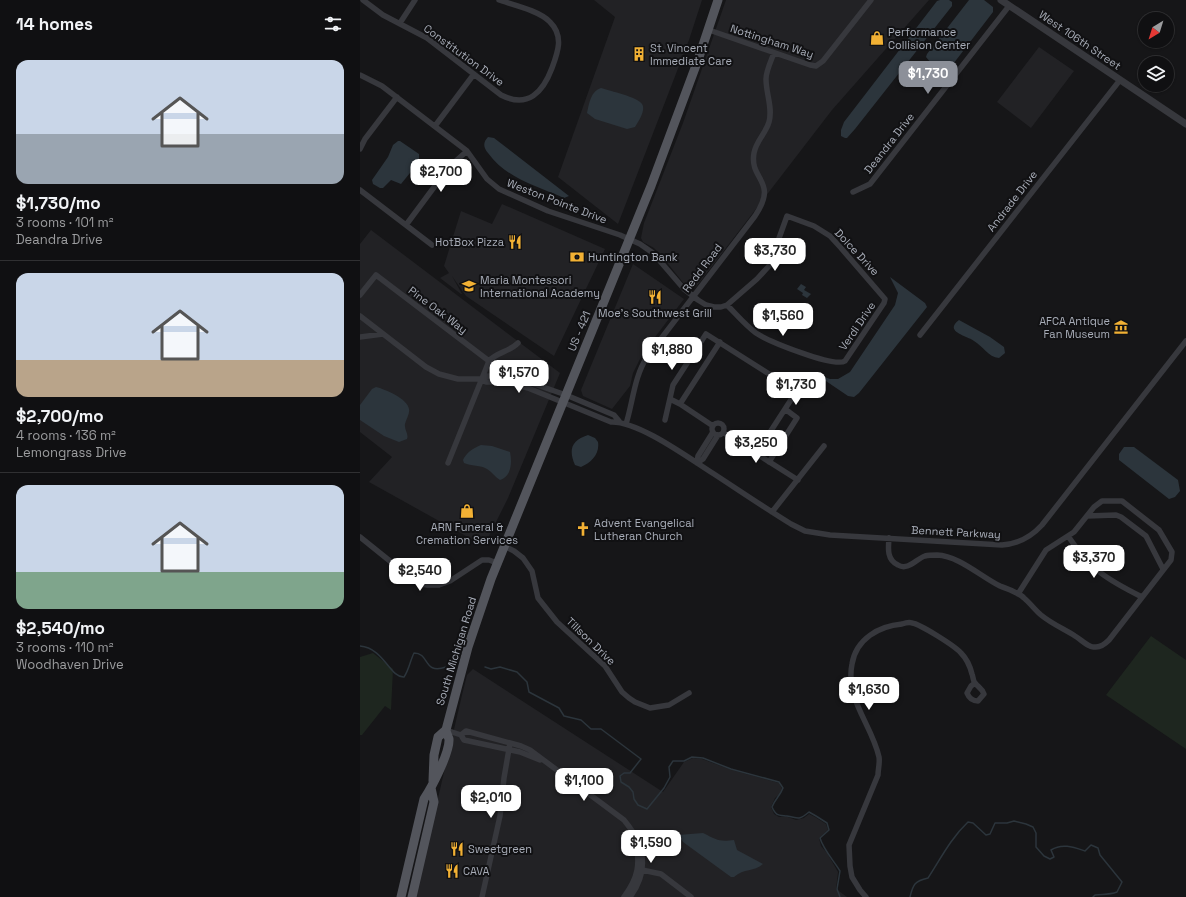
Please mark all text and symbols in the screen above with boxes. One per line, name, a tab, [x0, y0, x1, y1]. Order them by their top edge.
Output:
street label: West 106th Street	[1036, 7, 1124, 73]
north arrow	[1138, 12, 1174, 48]
map controls	[1138, 12, 1174, 92]
text: 14 homes	[16, 13, 93, 35]
icon: filters	[322, 13, 344, 35]
street label: Constitution Drive	[421, 21, 507, 89]
street label: Nottingham Way	[729, 21, 815, 61]
place label: Performance Collision Center	[888, 25, 971, 52]
shop icon: Performance Collision Center	[869, 30, 885, 46]
place label: St. Vincent Immediate Care	[650, 41, 732, 68]
building icon: St. Vincent Immediate Care	[631, 46, 647, 62]
button: layers	[1138, 56, 1174, 92]
pin: $1,730	[895, 61, 961, 95]
text: $1,730	[908, 65, 948, 82]
icon: home	[144, 86, 216, 158]
street label: Deandra Drive	[861, 110, 917, 176]
pin: $2,700	[408, 159, 474, 193]
text: $2,700	[420, 163, 462, 180]
street label: Andrade Drive	[984, 168, 1040, 234]
street label: Weston Pointe Drive	[505, 175, 609, 227]
text: $1,730/mo	[16, 192, 101, 214]
text: 3 rooms · 101 m²	[16, 214, 114, 231]
street label: Dolce Drive	[832, 226, 882, 278]
text: Deandra Drive	[16, 231, 103, 248]
restaurant icon: HotBox Pizza	[507, 234, 523, 250]
place label: HotBox Pizza	[435, 235, 505, 249]
pin: $3,730	[742, 238, 808, 272]
street label: Redd Road	[679, 241, 725, 295]
text: $3,730	[754, 242, 796, 259]
bank icon: Huntington Bank	[569, 249, 585, 265]
place label: Huntington Bank	[588, 250, 678, 264]
place label: Maria Montessori International Academy	[480, 273, 600, 300]
school or university icon: Maria Montessori International Academy	[461, 278, 477, 294]
street label: Pine Oak Way	[406, 283, 470, 337]
restaurant icon: Moe's Southwest Grill	[647, 289, 663, 305]
icon: home	[144, 299, 216, 371]
street label: Verdi Drive	[836, 299, 878, 353]
pin: $1,560	[750, 303, 816, 337]
place label: Moe's Southwest Grill	[598, 306, 712, 320]
text: $1,560	[762, 307, 804, 324]
street label: US - 421	[565, 309, 593, 353]
place label: AFCA Antique Fan Museum	[1039, 314, 1110, 341]
museum icon: AFCA Antique Fan Museum	[1113, 319, 1129, 335]
pin: $1,880	[639, 337, 705, 371]
text: $1,880	[651, 341, 693, 358]
pin: $1,570	[486, 360, 552, 394]
text: $1,570	[499, 364, 539, 381]
pin: $1,730	[763, 372, 829, 406]
text: $1,730	[776, 376, 816, 393]
text: $2,700/mo	[16, 405, 104, 427]
text: 4 rooms · 136 m²	[16, 427, 116, 444]
pin: $3,250	[723, 430, 789, 464]
text: $3,250	[734, 434, 778, 451]
text: Lemongrass Drive	[16, 444, 127, 461]
shop icon: ARN Funeral & Cremation Services	[459, 503, 475, 519]
icon: home	[144, 511, 216, 583]
place label: Advent Evangelical Lutheran Church	[594, 516, 694, 543]
place label: ARN Funeral & Cremation Services	[416, 520, 518, 547]
church icon: Advent Evangelical Lutheran Church	[575, 521, 591, 537]
street label: Bennett Parkway	[911, 523, 1001, 541]
pin: $3,370	[1061, 545, 1127, 579]
text: $3,370	[1072, 549, 1116, 566]
pin: $2,540	[387, 558, 453, 592]
text: $2,540	[398, 562, 442, 579]
street label: South Michigan Road	[433, 595, 479, 707]
street label: Tillson Drive	[563, 614, 619, 668]
text: $2,540/mo	[16, 617, 105, 639]
text: 3 rooms · 110 m²	[16, 639, 114, 656]
text: Woodhaven Drive	[16, 656, 124, 673]
pin: $1,630	[836, 677, 902, 711]
text: $1,630	[848, 681, 890, 698]
pin: $1,100	[551, 768, 617, 802]
text: $1,100	[564, 772, 604, 789]
pin: $2,010	[458, 785, 524, 819]
text: $2,010	[470, 789, 512, 806]
pin: $1,590	[618, 830, 684, 864]
text: $1,590	[630, 834, 672, 851]
restaurant icon: Sweetgreen	[449, 841, 465, 857]
place label: Sweetgreen	[468, 842, 532, 856]
restaurant icon: CAVA	[444, 863, 460, 879]
place label: CAVA	[463, 864, 490, 878]

